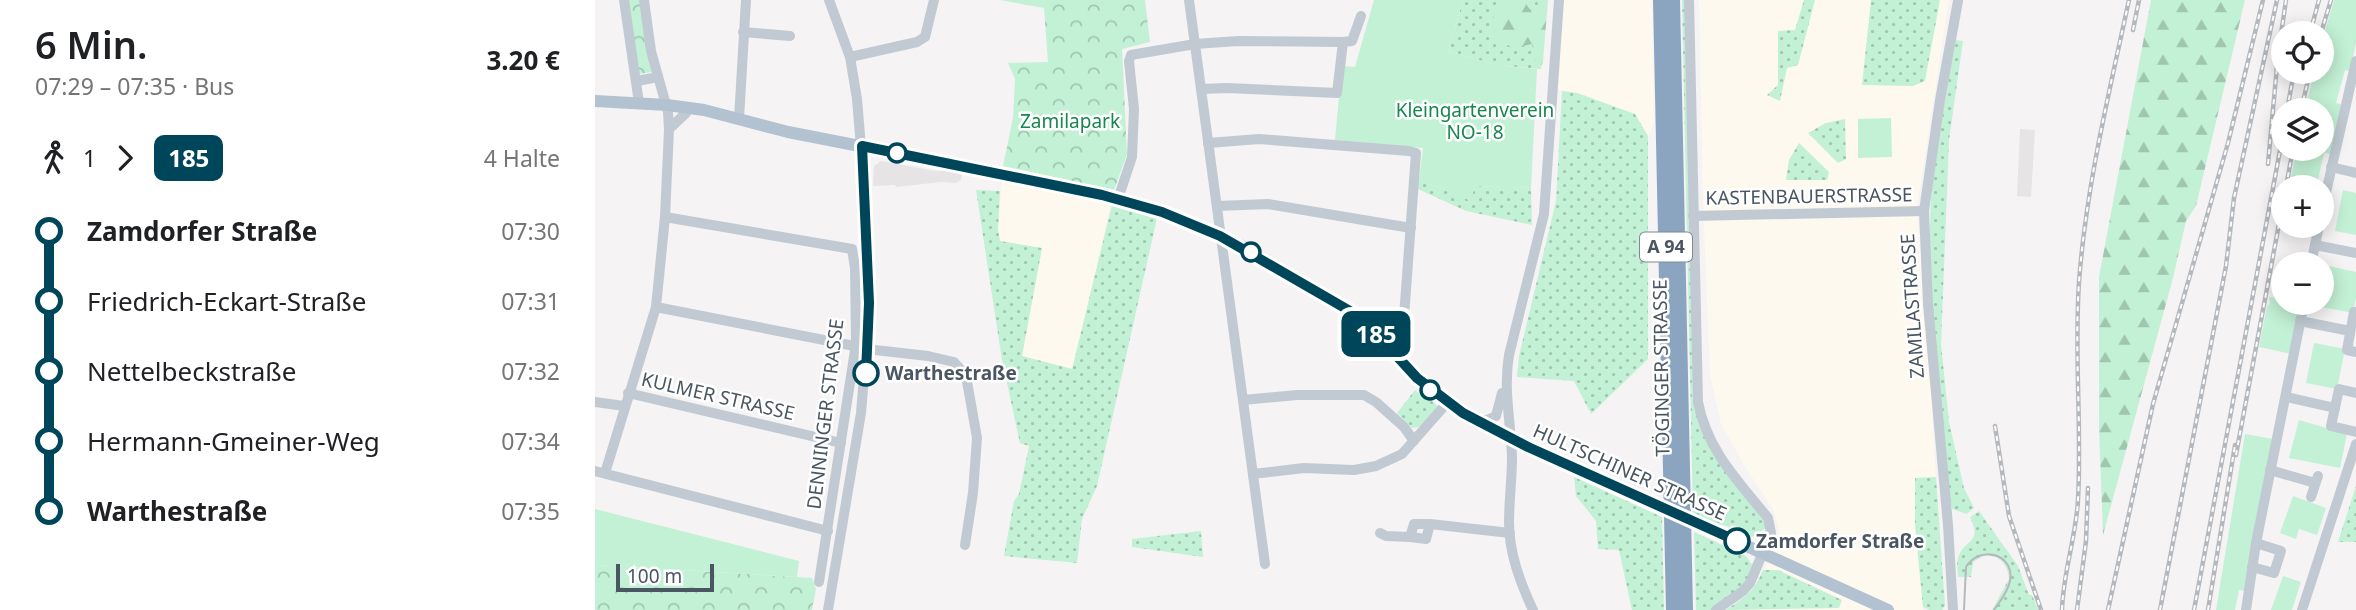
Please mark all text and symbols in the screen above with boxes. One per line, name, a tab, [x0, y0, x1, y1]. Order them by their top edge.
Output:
text: 6 Min.	[35, 18, 147, 70]
map controls	[2271, 21, 2334, 315]
button: locate	[2271, 21, 2334, 84]
text: 3.20 €	[486, 42, 560, 78]
text: 07:29 – 07:35 · Bus	[35, 70, 234, 102]
park label: Kleingartenverein NO-18	[1396, 97, 1554, 145]
button: layers	[2271, 98, 2334, 161]
park label: Zamilapark	[1020, 108, 1120, 134]
icon: walk	[35, 139, 73, 177]
icon: forward	[106, 139, 144, 177]
text: 185	[168, 141, 209, 174]
text: 1	[83, 142, 96, 174]
text: 4 Halte	[484, 142, 560, 174]
unlabelled marker	[887, 143, 907, 163]
button: +	[2271, 175, 2334, 238]
street label: KASTENBAUERSTRASSE	[1705, 181, 1913, 211]
text: Zamdorfer Straße	[87, 213, 317, 249]
text: 07:30	[501, 215, 560, 247]
road number: A 94	[1640, 232, 1692, 262]
street label: ZAMILASTRASSE	[1894, 233, 1930, 379]
unlabelled marker	[1241, 242, 1261, 262]
button: −	[2271, 252, 2334, 315]
street label: TÖGINGER STRASSE	[1646, 279, 1676, 457]
text: Friedrich-Eckart-Straße	[87, 283, 366, 319]
text: 07:31	[501, 285, 560, 317]
line badge: 185	[1336, 311, 1416, 357]
street label: DENNINGER STRASSE	[800, 317, 850, 511]
text: 185	[1355, 317, 1397, 350]
text: Nettelbeckstraße	[87, 353, 296, 389]
text: 07:32	[501, 355, 560, 387]
marker: Warthestraße	[853, 360, 879, 386]
place label: Warthestraße	[885, 360, 1017, 386]
street label: KULMER STRASSE	[639, 366, 797, 426]
unlabelled marker	[1420, 380, 1440, 400]
street label: HULTSCHINER STRASSE	[1529, 418, 1731, 526]
text: Hermann-Gmeiner-Weg	[87, 423, 380, 459]
text: 07:34	[501, 425, 560, 457]
text: Warthestraße	[87, 493, 267, 529]
text: 07:35	[501, 495, 560, 527]
marker: Zamdorfer Straße	[1724, 528, 1750, 554]
place label: Zamdorfer Straße	[1756, 528, 1924, 554]
scale bar	[616, 561, 714, 593]
text: 100 m	[627, 563, 682, 589]

